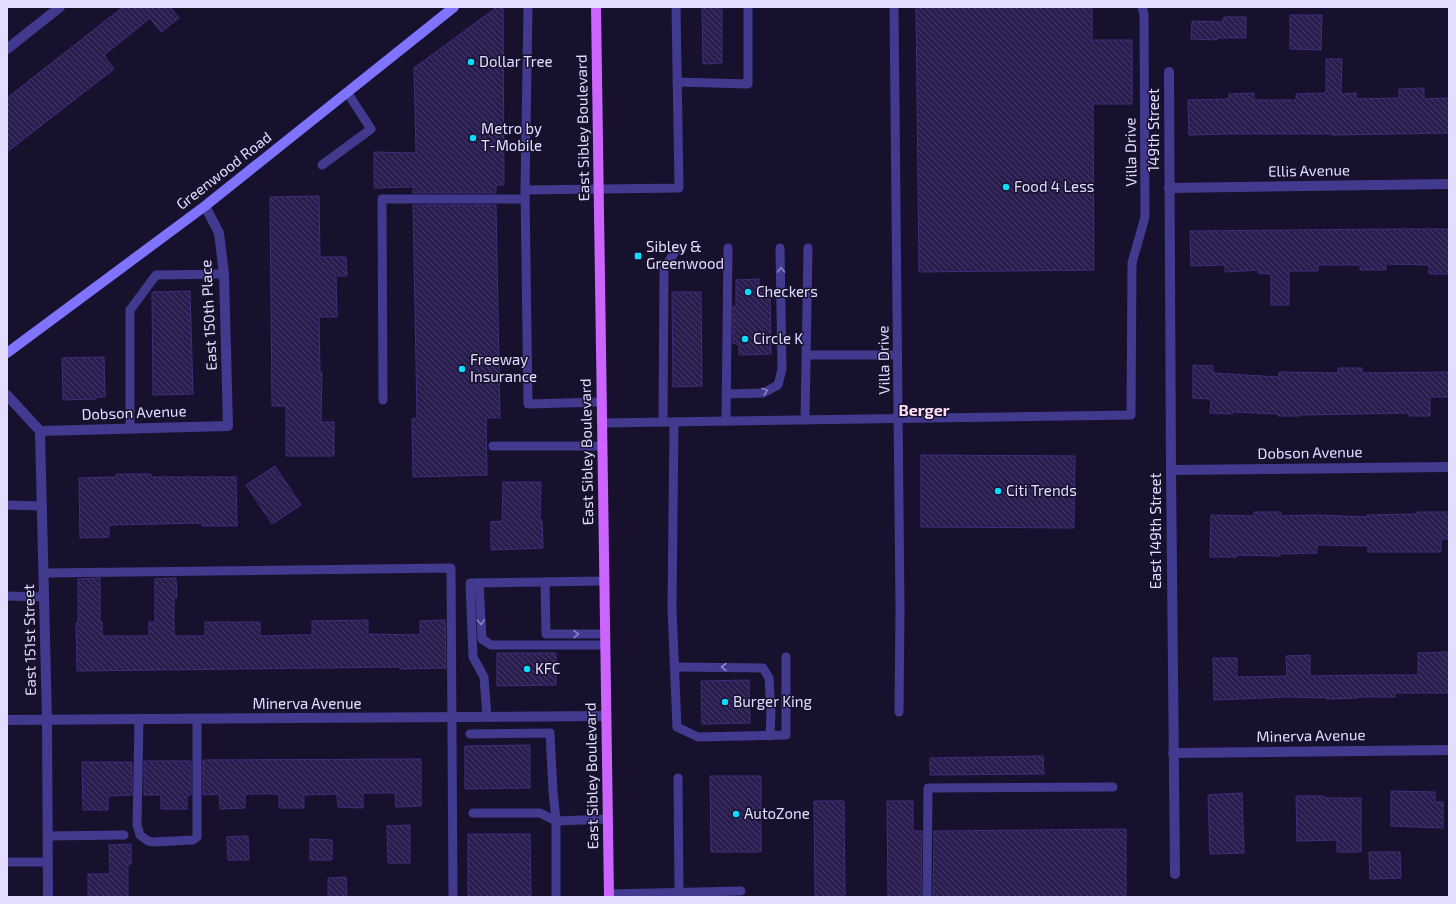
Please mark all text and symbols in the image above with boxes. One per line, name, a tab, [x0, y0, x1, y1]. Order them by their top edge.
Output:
place label: Dollar Tree	[479, 52, 553, 70]
street label: East Sibley Boulevard	[572, 54, 592, 202]
marker: Dollar Tree	[466, 57, 476, 67]
street label: 149th Street	[1144, 88, 1162, 172]
street label: Villa Drive	[1120, 117, 1140, 187]
place label: Metro by T-Mobile	[481, 119, 542, 154]
street label: Greenwood Road	[172, 127, 275, 213]
marker: Metro by T-Mobile	[468, 133, 478, 143]
street label: Ellis Avenue	[1268, 160, 1350, 180]
place label: Food 4 Less	[1014, 177, 1094, 195]
marker: Food 4 Less	[1001, 182, 1011, 192]
place label: Sibley & Greenwood	[646, 237, 724, 272]
marker: Sibley & Greenwood	[633, 251, 643, 261]
street label: East 150th Place	[196, 259, 220, 371]
one-way arrow	[776, 267, 785, 273]
place label: Checkers	[756, 282, 818, 300]
marker: Checkers	[743, 287, 753, 297]
street label: Villa Drive	[873, 325, 893, 395]
place label: Circle K	[753, 329, 803, 347]
marker: Circle K	[740, 334, 750, 344]
place label: Freeway Insurance	[470, 350, 537, 385]
marker: Freeway Insurance	[457, 364, 467, 374]
street label: East Sibley Boulevard	[576, 378, 596, 526]
one-way arrow	[761, 387, 768, 396]
district label: Berger	[898, 400, 950, 419]
street label: Dobson Avenue	[81, 401, 187, 423]
street label: Dobson Avenue	[1257, 442, 1363, 462]
street label: East 149th Street	[1146, 472, 1164, 589]
place label: Citi Trends	[1006, 481, 1077, 499]
marker: Citi Trends	[993, 486, 1003, 496]
street label: East 151st Street	[19, 584, 39, 696]
one-way arrow	[477, 619, 486, 625]
one-way arrow	[573, 630, 579, 638]
place label: KFC	[535, 659, 561, 677]
one-way arrow	[721, 663, 727, 671]
marker: KFC	[522, 664, 532, 674]
place label: Burger King	[733, 692, 813, 710]
street label: Minerva Avenue	[252, 694, 362, 712]
marker: Burger King	[720, 697, 730, 707]
street label: East Sibley Boulevard	[581, 702, 601, 850]
street label: Minerva Avenue	[1256, 725, 1366, 745]
place label: AutoZone	[744, 804, 810, 822]
marker: AutoZone	[731, 809, 741, 819]

